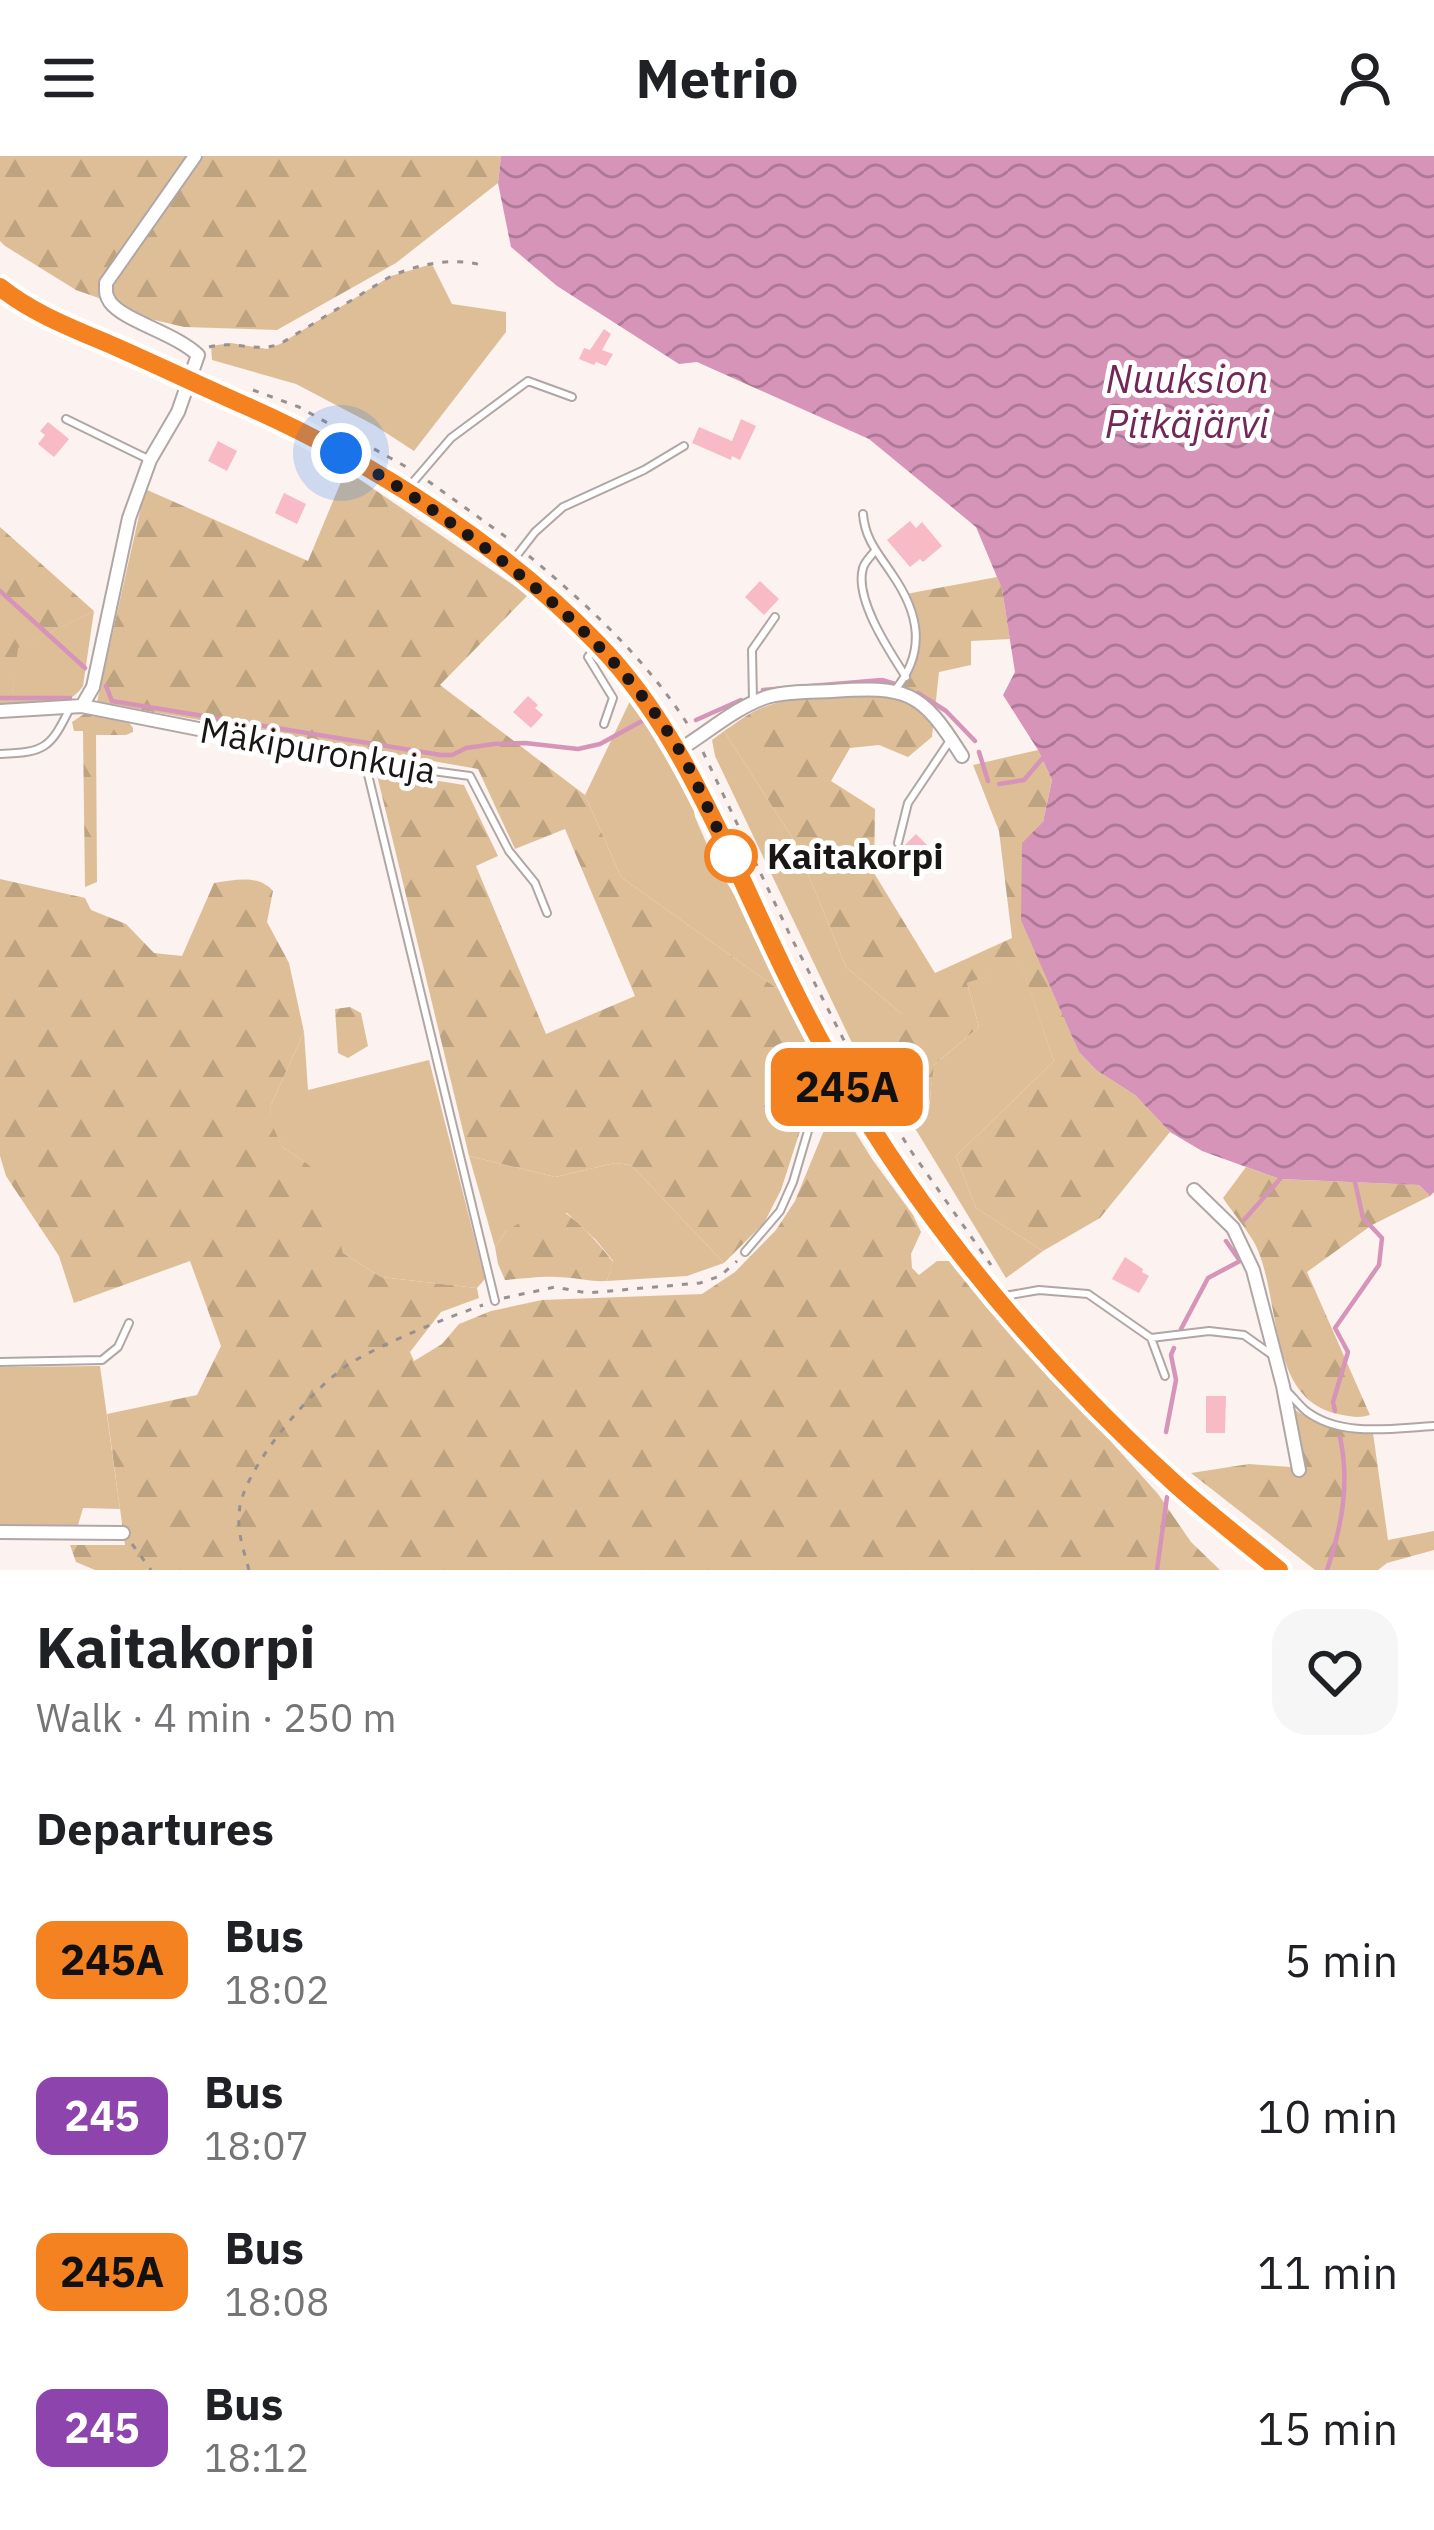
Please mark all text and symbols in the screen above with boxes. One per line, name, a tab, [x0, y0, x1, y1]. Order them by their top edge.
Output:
text: Metrio	[636, 43, 798, 113]
icon: menu	[36, 45, 102, 111]
icon: person	[1332, 45, 1398, 111]
water label: Nuuksion Pitkäjärvi	[1105, 353, 1270, 449]
your location	[311, 423, 371, 483]
street label: Mäkipuronkuja	[196, 706, 440, 793]
marker: Kaitakorpi	[706, 831, 756, 881]
place label: Kaitakorpi	[767, 832, 944, 879]
line badge: 245A	[763, 1048, 931, 1126]
text: 245A	[795, 1059, 899, 1114]
button: heart	[1272, 1609, 1398, 1735]
text: Kaitakorpi	[36, 1610, 316, 1684]
text: Walk · 4 min · 250 m	[36, 1692, 397, 1743]
text: Departures	[36, 1799, 274, 1857]
text: Bus	[224, 1906, 304, 1964]
text: 5 min	[1284, 1931, 1398, 1989]
text: 245A	[60, 1932, 164, 1987]
text: 18:02	[224, 1964, 329, 2015]
text: Bus	[204, 2062, 284, 2120]
text: 10 min	[1257, 2087, 1398, 2145]
text: 245	[64, 2088, 140, 2143]
text: 18:07	[204, 2120, 309, 2171]
text: Bus	[224, 2218, 304, 2276]
text: 11 min	[1257, 2243, 1398, 2301]
text: 245A	[60, 2244, 164, 2299]
text: 18:08	[224, 2276, 329, 2327]
text: Bus	[204, 2374, 284, 2432]
text: 15 min	[1257, 2399, 1398, 2457]
text: 245	[64, 2400, 140, 2455]
text: 18:12	[204, 2432, 309, 2483]

